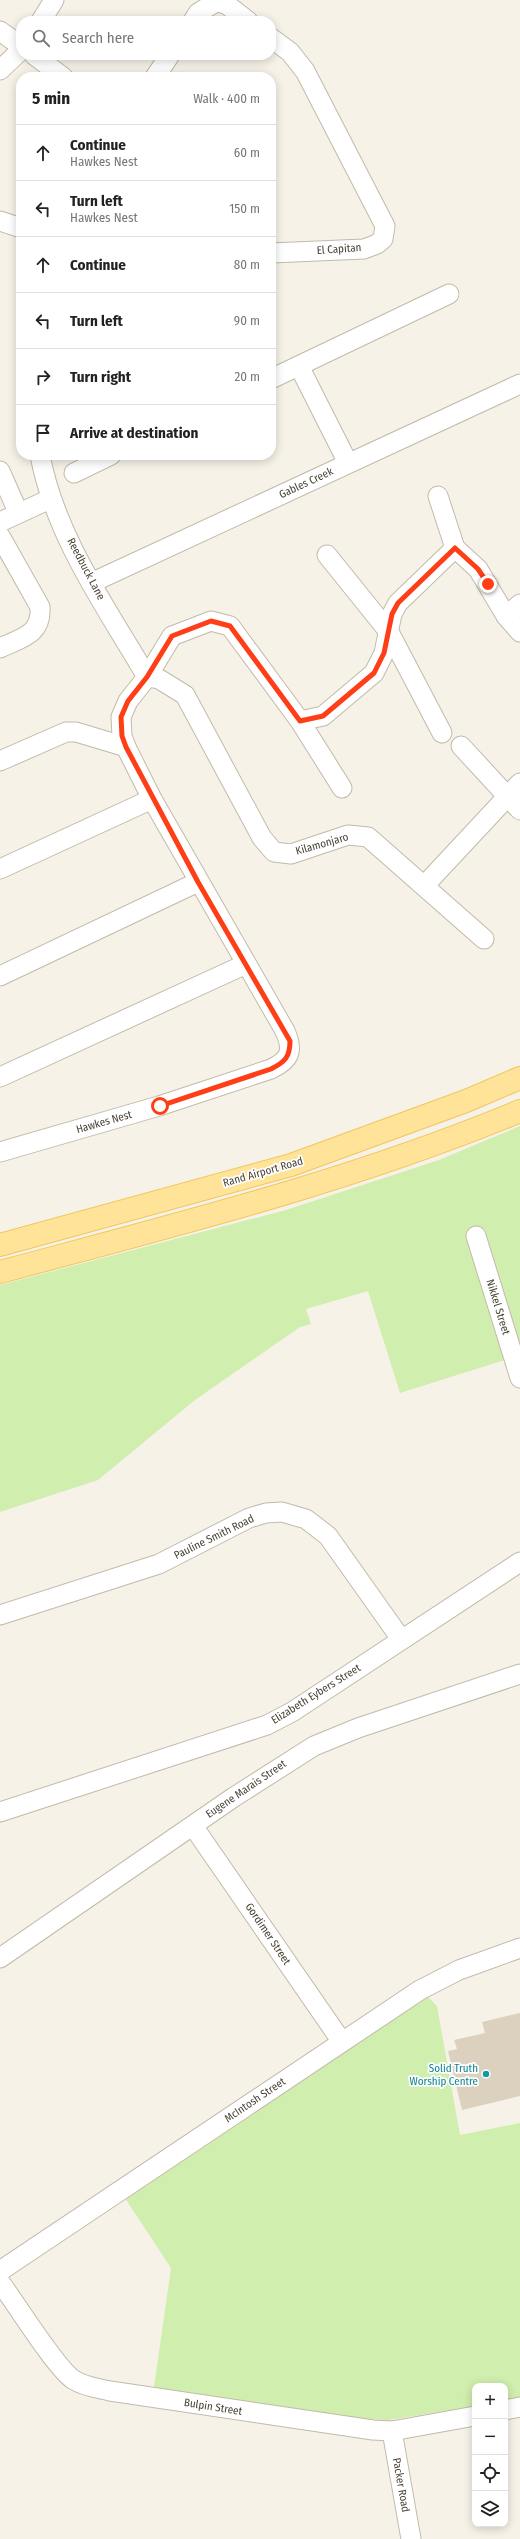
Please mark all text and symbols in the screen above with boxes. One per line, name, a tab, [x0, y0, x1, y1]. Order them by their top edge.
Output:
search box	[16, 16, 276, 60]
icon: search	[30, 27, 52, 49]
text: Search here	[62, 29, 134, 47]
text: 5 min	[32, 88, 70, 109]
text: Walk · 400 m	[193, 91, 260, 106]
text: Continue	[70, 136, 126, 154]
icon: ahead	[32, 142, 54, 164]
text: 60 m	[234, 145, 260, 160]
text: Hawkes Nest	[70, 154, 138, 169]
text: Turn left	[70, 192, 123, 210]
icon: left	[32, 198, 54, 220]
text: 150 m	[229, 201, 260, 216]
text: Hawkes Nest	[70, 210, 138, 225]
street label: El Capitan	[316, 241, 362, 257]
icon: ahead	[32, 254, 54, 276]
text: Continue	[70, 256, 126, 274]
text: 80 m	[234, 257, 260, 272]
icon: left	[32, 310, 54, 332]
text: Turn left	[70, 312, 123, 330]
text: 90 m	[234, 313, 260, 328]
icon: right	[32, 366, 54, 388]
text: Turn right	[70, 368, 131, 386]
text: 20 m	[234, 369, 260, 384]
icon: arrive	[32, 422, 54, 444]
text: Arrive at destination	[70, 424, 198, 442]
street label: Gables Creek	[277, 464, 336, 501]
street label: Reedbuck Lane	[64, 536, 108, 602]
route end	[479, 575, 497, 593]
street label: Kilamonjaro	[294, 830, 350, 858]
route start	[151, 1097, 169, 1115]
street label: Hawkes Nest	[75, 1108, 134, 1136]
street label: Rand Airport Road	[222, 1154, 304, 1190]
street label: Nikkel Street	[483, 1278, 513, 1337]
street label: Pauline Smith Road	[172, 1512, 256, 1562]
street label: Elizabeth Eybers Street	[269, 1661, 363, 1727]
street label: Eugene Marais Street	[203, 1757, 289, 1821]
street label: Gordimer Street	[243, 1901, 294, 1968]
place label: Solid Truth Worship Centre	[410, 2062, 478, 2088]
marker: Solid Truth Worship Centre	[481, 2069, 491, 2079]
street label: McIntosh Street	[222, 2075, 288, 2125]
map controls	[472, 2383, 508, 2527]
button: +	[472, 2383, 508, 2419]
street label: Bulpin Street	[183, 2396, 243, 2418]
button: −	[472, 2419, 508, 2455]
button: locate	[472, 2455, 508, 2491]
street label: Packer Road	[390, 2457, 412, 2513]
button: layers	[472, 2491, 508, 2527]

